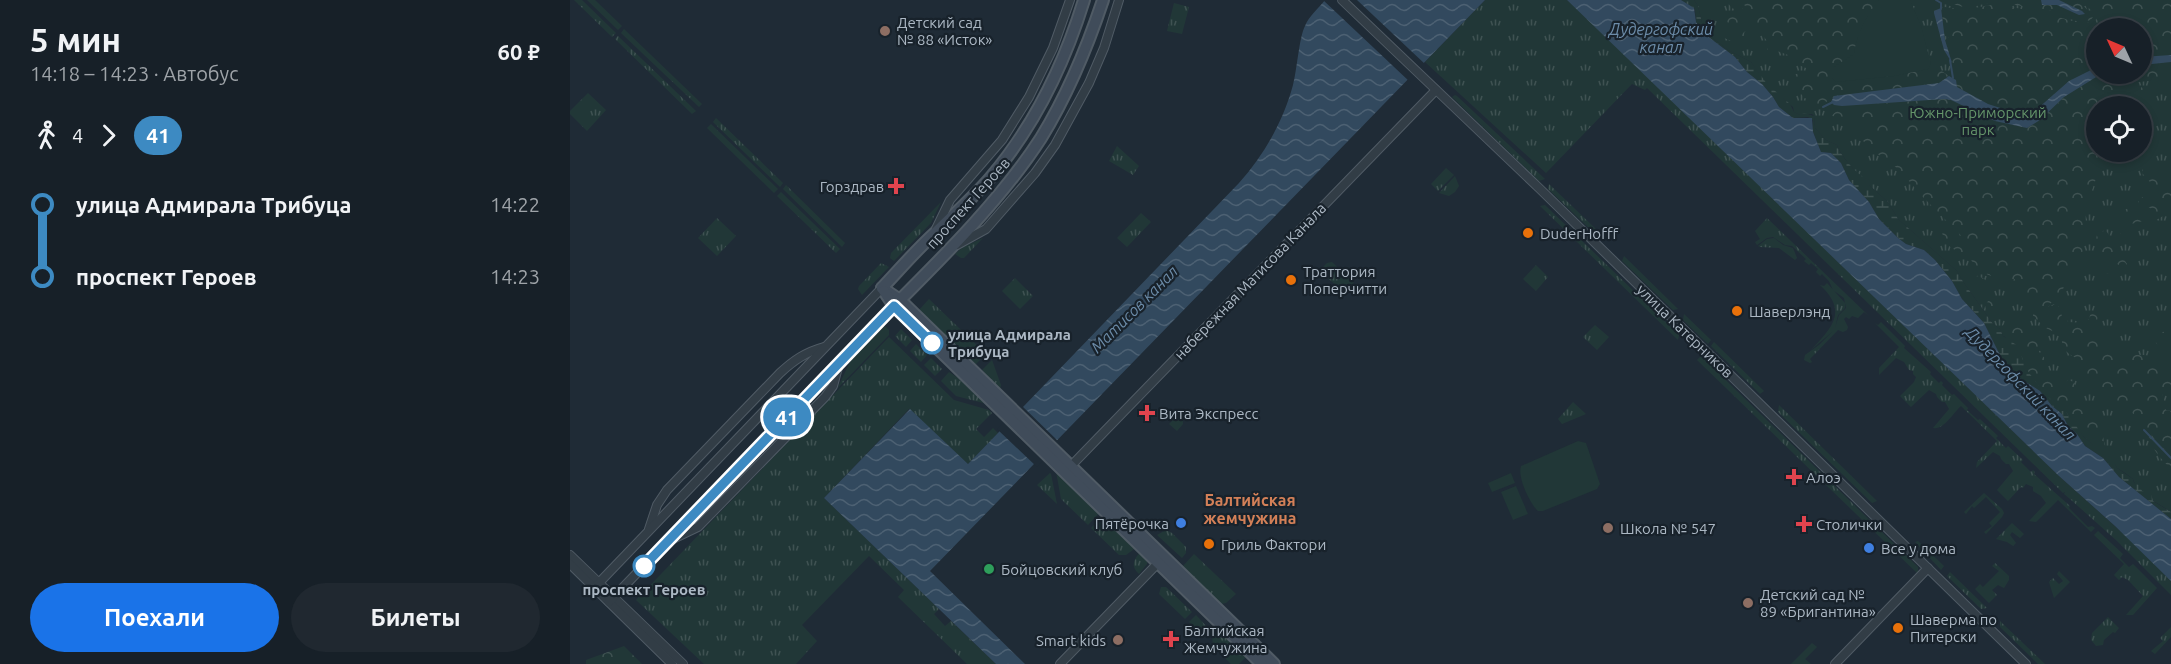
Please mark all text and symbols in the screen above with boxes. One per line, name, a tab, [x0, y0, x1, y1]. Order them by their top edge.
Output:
place label: Детский сад № 88 «Исток»	[897, 14, 992, 48]
north arrow	[2086, 18, 2152, 84]
map controls	[2086, 18, 2152, 162]
water label: Дудергофский канал	[1607, 20, 1713, 56]
text: 5 мин	[30, 21, 121, 58]
marker: Детский сад № 88 «Исток»	[878, 24, 892, 38]
text: 60 ₽	[498, 39, 540, 64]
text: 14:18 – 14:23 · Автобус	[30, 62, 239, 85]
button: locate	[2086, 96, 2152, 162]
park label: Южно-Приморский парк	[1909, 104, 2047, 138]
icon: walk	[30, 119, 63, 152]
icon: forward	[92, 119, 125, 152]
text: 41	[146, 123, 170, 147]
text: 4	[72, 124, 83, 147]
street label: проспект Героев	[923, 154, 1013, 252]
place label: Горздрав	[820, 178, 884, 195]
marker: Горздрав	[889, 179, 903, 193]
text: улица Адмирала Трибуца	[76, 192, 351, 217]
text: 14:22	[490, 193, 540, 216]
street label: набережная Матисова Канала	[1171, 199, 1329, 363]
place label: DuderHofff	[1540, 225, 1619, 242]
marker: DuderHofff	[1521, 226, 1535, 240]
water label: Матисов канал	[1087, 262, 1181, 356]
place label: Траттория Поперчитти	[1303, 263, 1387, 297]
text: проспект Героев	[76, 264, 257, 289]
text: 14:23	[490, 265, 540, 288]
marker: Траттория Поперчитти	[1284, 273, 1298, 287]
street label: улица Катерников	[1633, 281, 1737, 381]
place label: Шаверлэнд	[1749, 303, 1830, 320]
marker: Шаверлэнд	[1730, 304, 1744, 318]
water label: Дудергофский канал	[1961, 321, 2080, 444]
place label: улица Адмирала Трибуца	[948, 326, 1071, 360]
marker: улица Адмирала Трибуца	[921, 332, 943, 354]
line badge: 41	[760, 398, 814, 436]
text: 41	[775, 405, 799, 429]
place label: Вита Экспресс	[1159, 405, 1259, 422]
marker: Вита Экспресс	[1140, 406, 1154, 420]
place label: Алоэ	[1806, 469, 1841, 486]
marker: Алоэ	[1787, 470, 1801, 484]
district label: Балтийская жемчужина	[1204, 491, 1296, 527]
place label: Пятёрочка	[1095, 515, 1169, 532]
marker: Пятёрочка	[1174, 516, 1188, 530]
place label: Столички	[1816, 516, 1882, 533]
marker: Столички	[1797, 517, 1811, 531]
place label: Школа № 547	[1620, 520, 1716, 537]
marker: Школа № 547	[1601, 521, 1615, 535]
place label: Гриль Фактори	[1221, 536, 1326, 553]
marker: Гриль Фактори	[1202, 537, 1216, 551]
place label: Все у дома	[1881, 540, 1956, 557]
marker: Все у дома	[1862, 541, 1876, 555]
marker: проспект Героев	[633, 555, 655, 577]
place label: Бойцовский клуб	[1001, 561, 1122, 578]
marker: Бойцовский клуб	[982, 562, 996, 576]
place label: проспект Героев	[582, 581, 706, 598]
button: Поехали	[30, 583, 279, 652]
button: Билеты	[291, 583, 540, 652]
place label: Детский сад № 89 «Бригантина»	[1760, 586, 1876, 620]
marker: Детский сад № 89 «Бригантина»	[1741, 596, 1755, 610]
place label: Шаверма по Питерски	[1910, 611, 1997, 645]
marker: Шаверма по Питерски	[1891, 621, 1905, 635]
place label: Балтийская Жемчужина	[1184, 622, 1268, 656]
marker: Балтийская Жемчужина	[1162, 630, 1180, 648]
place label: Smart kids	[1036, 632, 1106, 649]
marker: Smart kids	[1111, 633, 1125, 647]

